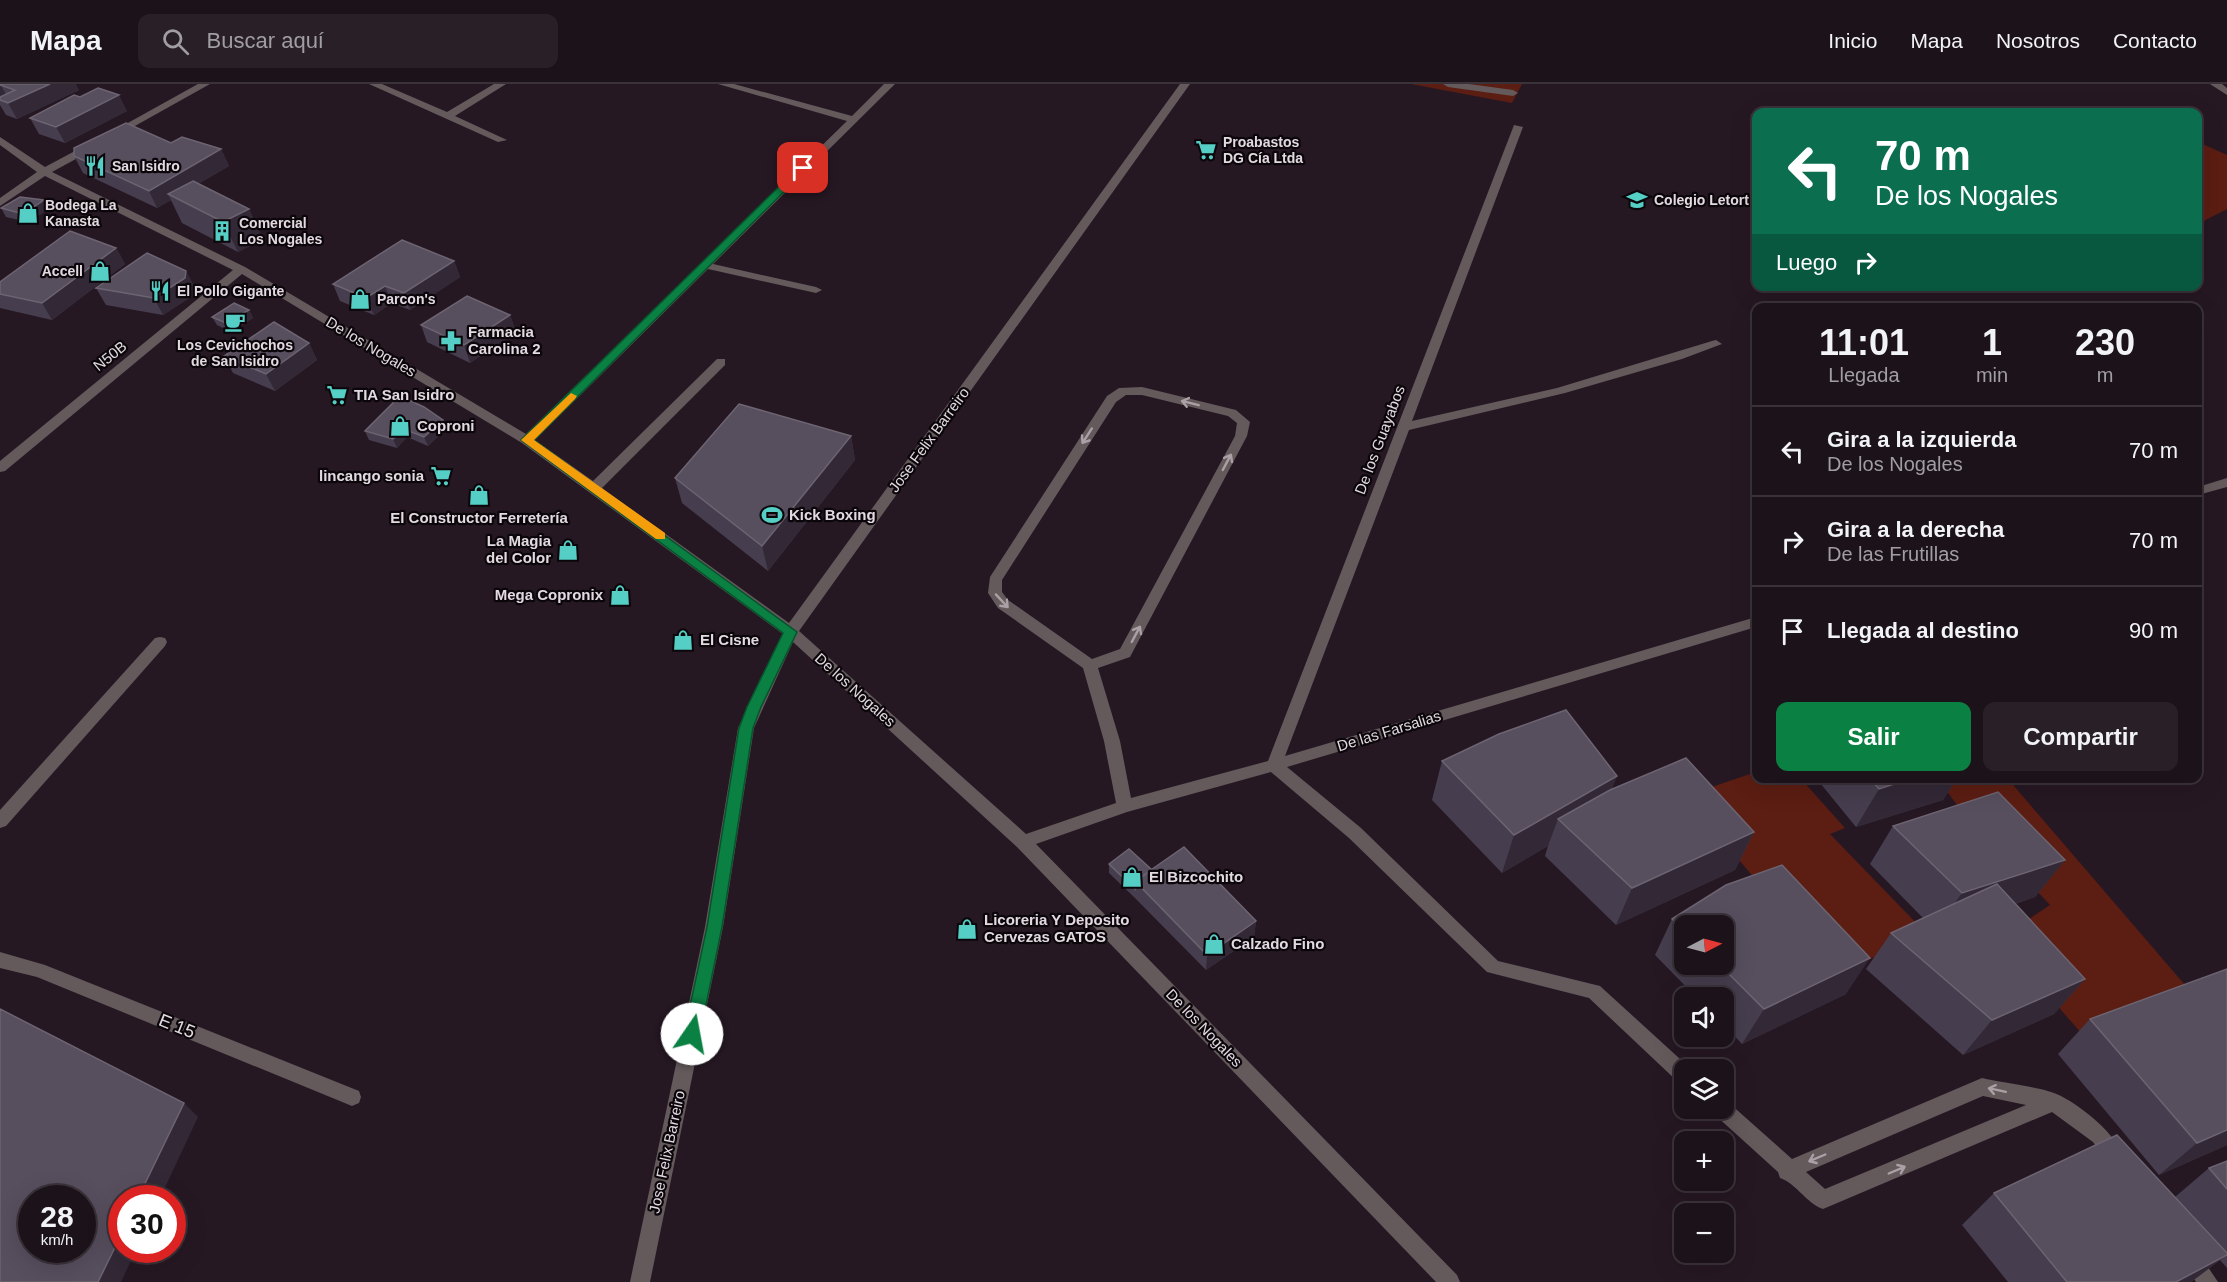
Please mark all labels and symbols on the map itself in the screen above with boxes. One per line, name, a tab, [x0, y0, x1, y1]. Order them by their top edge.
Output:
place label: Proabastos DG Cía Ltda	[1223, 134, 1303, 166]
supermarket icon: Proabastos DG Cía Ltda	[1194, 138, 1218, 162]
pin	[777, 142, 828, 193]
restaurant icon: San Isidro	[83, 154, 107, 178]
place label: San Isidro	[112, 158, 180, 174]
school or university icon: Colegio Letort	[1625, 188, 1649, 212]
place label: Colegio Letort	[1654, 192, 1749, 208]
place label: Bodega La Kanasta	[45, 197, 117, 229]
shop icon: Bodega La Kanasta	[16, 201, 40, 225]
place label: Comercial Los Nogales	[239, 215, 322, 247]
building icon: Comercial Los Nogales	[210, 219, 234, 243]
shop icon: Accell	[88, 259, 112, 283]
place label: Accell	[42, 263, 83, 279]
restaurant icon: El Pollo Gigante	[148, 279, 172, 303]
place label: El Pollo Gigante	[177, 283, 285, 299]
shop icon: Parcon's	[348, 287, 372, 311]
place label: Parcon's	[377, 291, 436, 307]
cafe icon: Los Cevichochos de San Isidro	[223, 310, 247, 334]
street label: De los Nogales	[323, 313, 419, 380]
place label: Farmacia Carolina 2	[468, 323, 541, 357]
pharmacy icon: Farmacia Carolina 2	[439, 329, 463, 353]
street label: N50B	[90, 337, 130, 374]
place label: Los Cevichochos de San Isidro	[177, 337, 293, 369]
supermarket icon: TIA San Isidro	[325, 383, 349, 407]
street label: De los Guayabos	[1351, 383, 1408, 497]
street label: Jose Felix Barreiro	[885, 384, 972, 495]
place label: TIA San Isidro	[354, 386, 454, 403]
one-way arrow	[1180, 396, 1199, 408]
shop icon: Coproni	[388, 414, 412, 438]
place label: Coproni	[417, 417, 475, 434]
one-way arrow	[1081, 427, 1093, 444]
one-way arrow	[1222, 453, 1233, 471]
supermarket icon: lincango sonia	[429, 464, 453, 488]
place label: lincango sonia	[319, 467, 425, 484]
shop icon: El Constructor Ferretería	[467, 483, 491, 507]
sports icon: Kick Boxing	[760, 503, 784, 527]
place label: Kick Boxing	[789, 506, 876, 523]
place label: El Constructor Ferretería	[390, 509, 568, 526]
place label: La Magia del Color	[486, 532, 552, 566]
shop icon: La Magia del Color	[556, 538, 580, 562]
shop icon: Mega Copronix	[608, 583, 632, 607]
place label: Mega Copronix	[495, 586, 604, 603]
one-way arrow	[995, 594, 1010, 609]
one-way arrow	[1130, 626, 1142, 643]
shop icon: El Cisne	[671, 628, 695, 652]
place label: El Cisne	[700, 631, 759, 648]
street label: De los Nogales	[812, 649, 899, 730]
street label: De las Farsalias	[1335, 707, 1443, 754]
shop icon: El Bizcochito	[1120, 865, 1144, 889]
place label: El Bizcochito	[1149, 868, 1243, 885]
place label: Licoreria Y Deposito Cervezas GATOS	[984, 911, 1129, 945]
north arrow	[1674, 915, 1734, 975]
shop icon: Licoreria Y Deposito Cervezas GATOS	[955, 917, 979, 941]
shop icon: Calzado Fino	[1202, 932, 1226, 956]
place label: Calzado Fino	[1231, 935, 1324, 952]
street label: De los Nogales	[1163, 985, 1246, 1070]
position arrow	[660, 1002, 724, 1066]
street label: E 15	[156, 1010, 198, 1042]
one-way arrow	[1988, 1084, 2007, 1095]
street label: Jose Felix Barreiro	[645, 1089, 688, 1215]
one-way arrow	[1809, 1153, 1827, 1164]
one-way arrow	[1887, 1163, 1905, 1175]
speed limit sign: 30	[108, 1185, 186, 1263]

